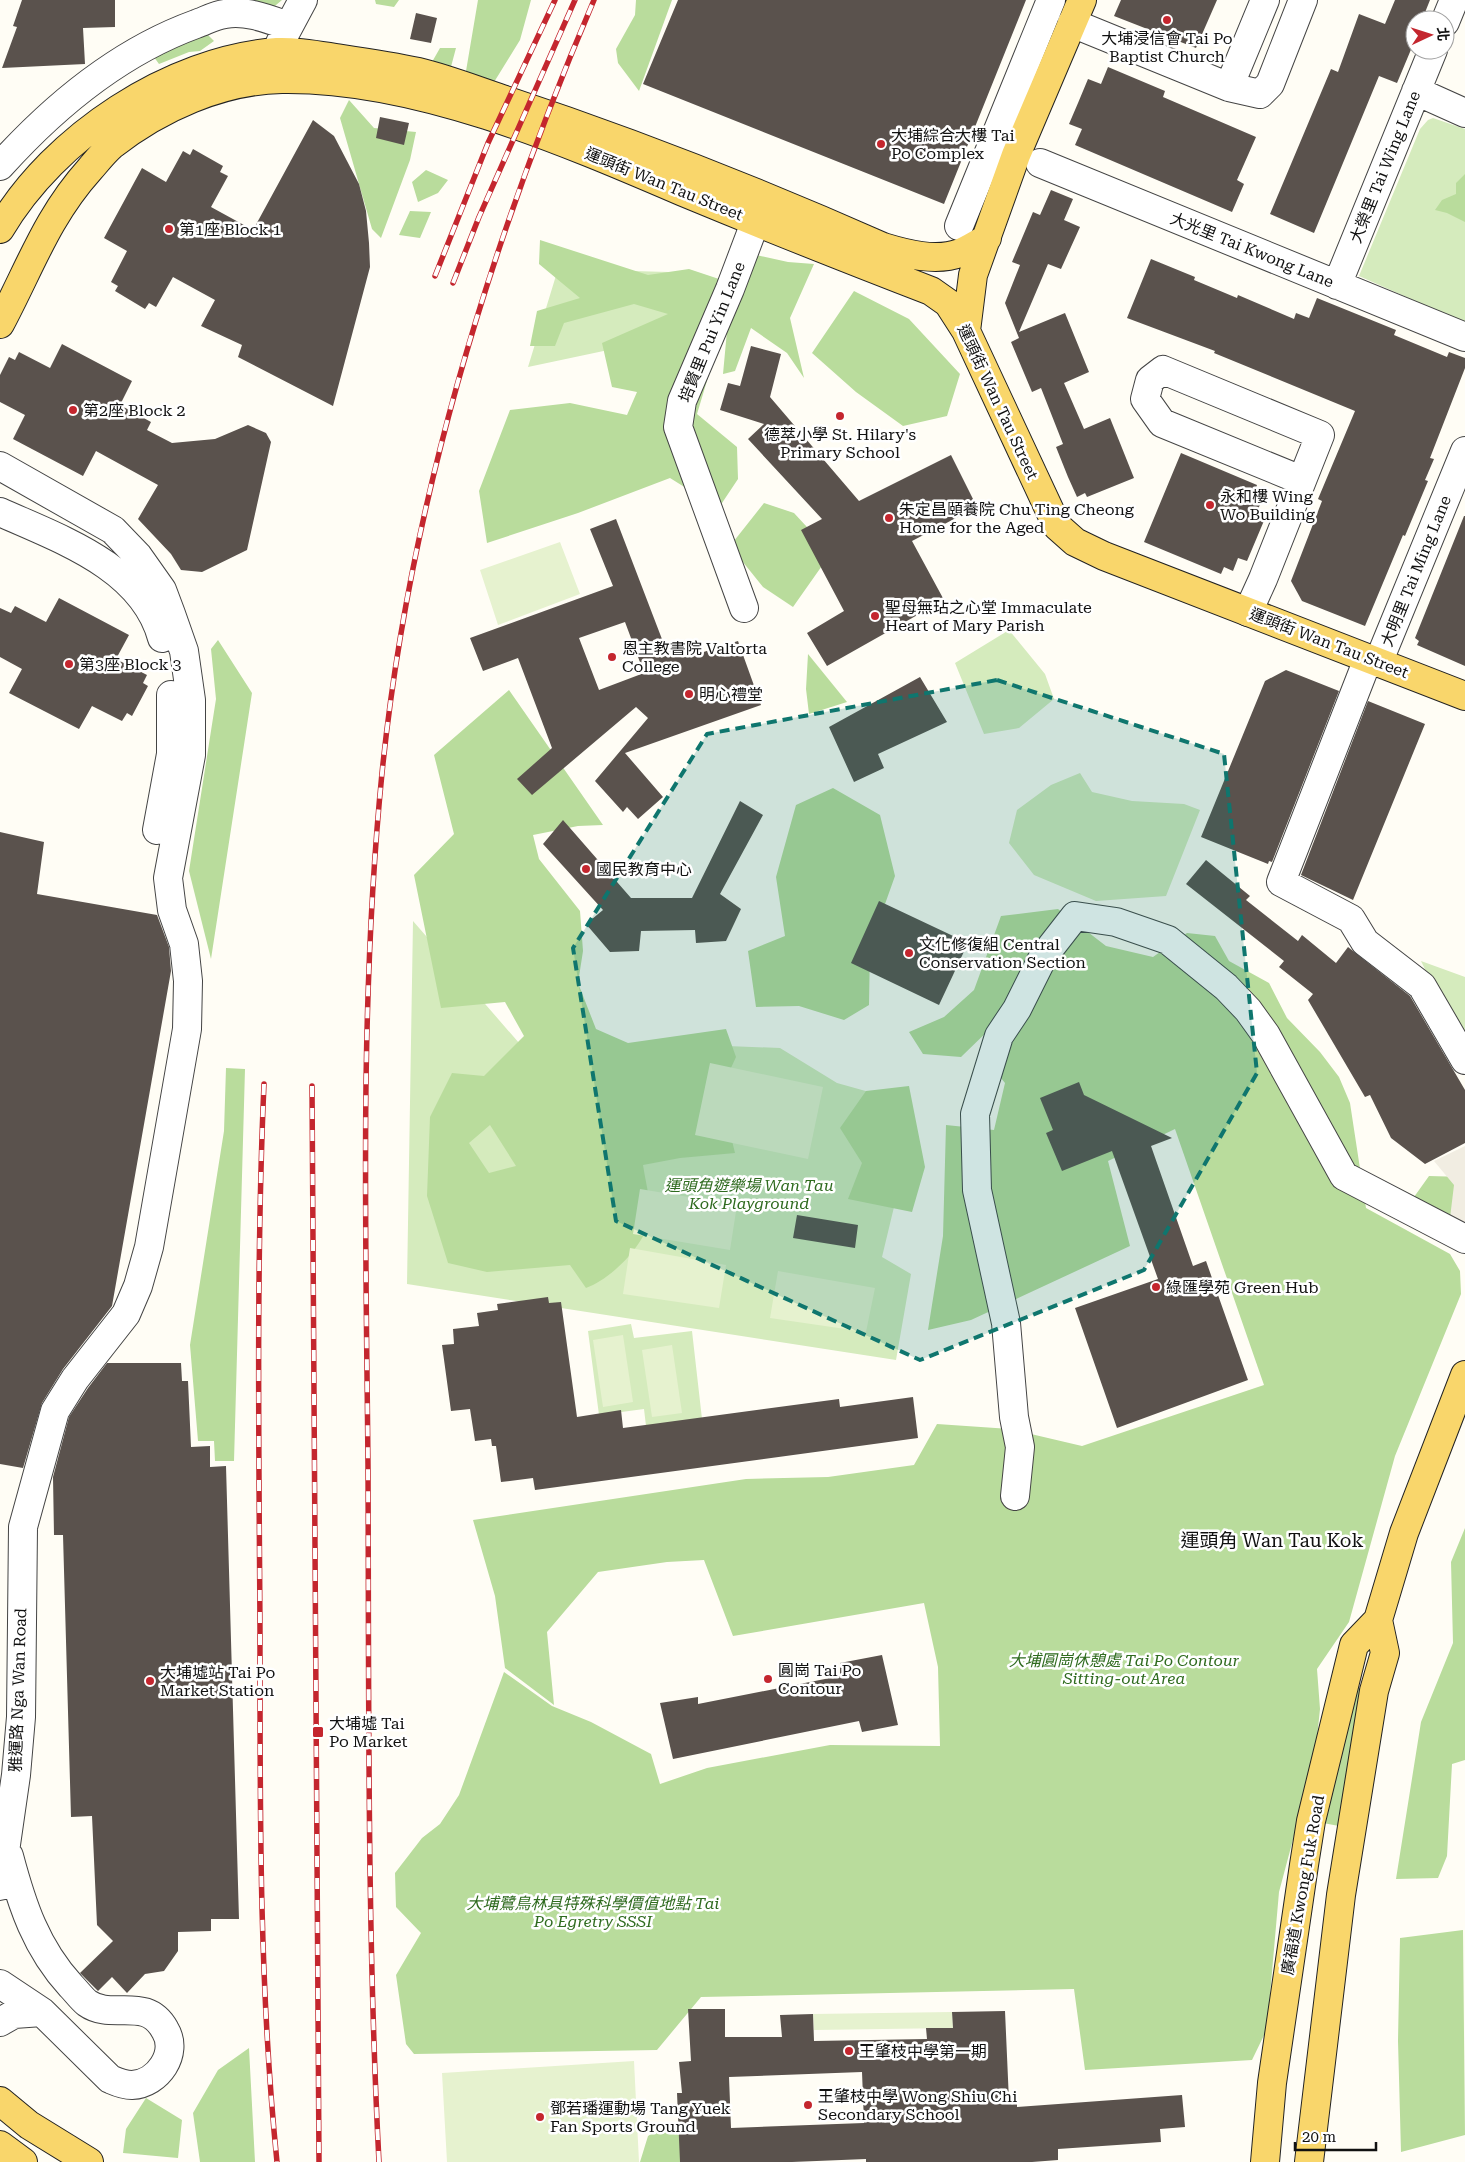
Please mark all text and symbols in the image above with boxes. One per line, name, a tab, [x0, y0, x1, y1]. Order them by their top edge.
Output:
north arrow	[1405, 10, 1455, 60]
marker: 大埔浸信會 Tai Po Baptist Church	[1161, 14, 1173, 26]
text: 北	[1434, 27, 1451, 42]
place label: 大埔浸信會 Tai Po Baptist Church	[1101, 29, 1233, 66]
street label: 大榮里 Tai Wing Lane	[1346, 88, 1424, 246]
place label: 大埔綜合大樓 Tai Po Complex	[891, 126, 1015, 163]
marker: 大埔綜合大樓 Tai Po Complex	[875, 138, 887, 150]
street label: 運頭街 Wan Tau Street	[582, 144, 746, 224]
street label: 大光里 Tai Kwong Lane	[1168, 208, 1337, 292]
place label: 第1座 Block 1	[179, 220, 282, 239]
marker: 第1座 Block 1	[163, 223, 175, 235]
street label: 培賢里 Pui Yin Lane	[675, 259, 749, 405]
street label: 運頭街 Wan Tau Street	[954, 321, 1042, 483]
place label: 第2座 Block 2	[83, 401, 186, 420]
marker: 第2座 Block 2	[67, 404, 79, 416]
marker: 德萃小學 St. Hilary's Primary School	[834, 410, 846, 422]
place label: 德萃小學 St. Hilary's Primary School	[764, 425, 916, 462]
place label: 永和樓 Wing Wo Building	[1220, 487, 1316, 524]
street label: 大明里 Tai Ming Lane	[1377, 493, 1455, 649]
marker: 永和樓 Wing Wo Building	[1204, 499, 1216, 511]
place label: 朱定昌頤養院 Chu Ting Cheong Home for the Aged	[899, 500, 1135, 537]
marker: 朱定昌頤養院 Chu Ting Cheong Home for the Aged	[883, 512, 895, 524]
place label: 聖母無玷之心堂 Immaculate Heart of Mary Parish	[885, 598, 1092, 635]
street label: 運頭街 Wan Tau Street	[1247, 604, 1411, 682]
marker: 聖母無玷之心堂 Immaculate Heart of Mary Parish	[869, 610, 881, 622]
place label: 恩主教書院 Valtorta College	[622, 639, 767, 676]
marker: 恩主教書院 Valtorta College	[606, 651, 618, 663]
place label: 第3座 Block 3	[79, 655, 182, 674]
marker: 第3座 Block 3	[63, 658, 75, 670]
place label: 明心禮堂	[699, 685, 763, 704]
marker: 明心禮堂	[683, 688, 695, 700]
place label: 國民教育中心	[596, 860, 692, 879]
marker: 國民教育中心	[580, 863, 592, 875]
place label: 文化修復組 Central Conservation Section	[919, 935, 1086, 972]
marker: 文化修復組 Central Conservation Section	[903, 947, 915, 959]
park label: 運頭角遊樂場 Wan Tau Kok Playground	[665, 1176, 834, 1213]
place label: 綠匯學苑 Green Hub	[1166, 1278, 1319, 1297]
marker: 綠匯學苑 Green Hub	[1150, 1281, 1162, 1293]
district label: 運頭角 Wan Tau Kok	[1180, 1529, 1364, 1552]
street label: 雅運路 Nga Wan Road	[6, 1608, 30, 1772]
park label: 大埔圓崗休憩處 Tai Po Contour Sitting-out Area	[1009, 1651, 1240, 1688]
place label: 圓崗 Tai Po Contour	[778, 1661, 861, 1698]
place label: 大埔墟站 Tai Po Market Station	[160, 1663, 275, 1700]
marker: 圓崗 Tai Po Contour	[762, 1673, 774, 1685]
marker: 大埔墟站 Tai Po Market Station	[144, 1675, 156, 1687]
place label: 大埔墟 Tai Po Market	[329, 1714, 408, 1751]
marker: 大埔墟 Tai Po Market	[311, 1725, 325, 1739]
street label: 廣福道 Kwong Fuk Road	[1278, 1794, 1328, 1976]
park label: 大埔鷺鳥林具特殊科學價值地點 Tai Po Egretry SSSI	[467, 1894, 719, 1931]
place label: 王肇枝中學第一期	[859, 2042, 987, 2061]
marker: 王肇枝中學第一期	[843, 2045, 855, 2057]
place label: 王肇枝中學 Wong Shiu Chi Secondary School	[818, 2087, 1017, 2124]
place label: 鄧若璠運動場 Tang Yuek Fan Sports Ground	[550, 2099, 731, 2136]
marker: 王肇枝中學 Wong Shiu Chi Secondary School	[802, 2099, 814, 2111]
marker: 鄧若璠運動場 Tang Yuek Fan Sports Ground	[534, 2111, 546, 2123]
scale bar	[1295, 2120, 1376, 2152]
text: 20 m	[1302, 2128, 1337, 2146]

